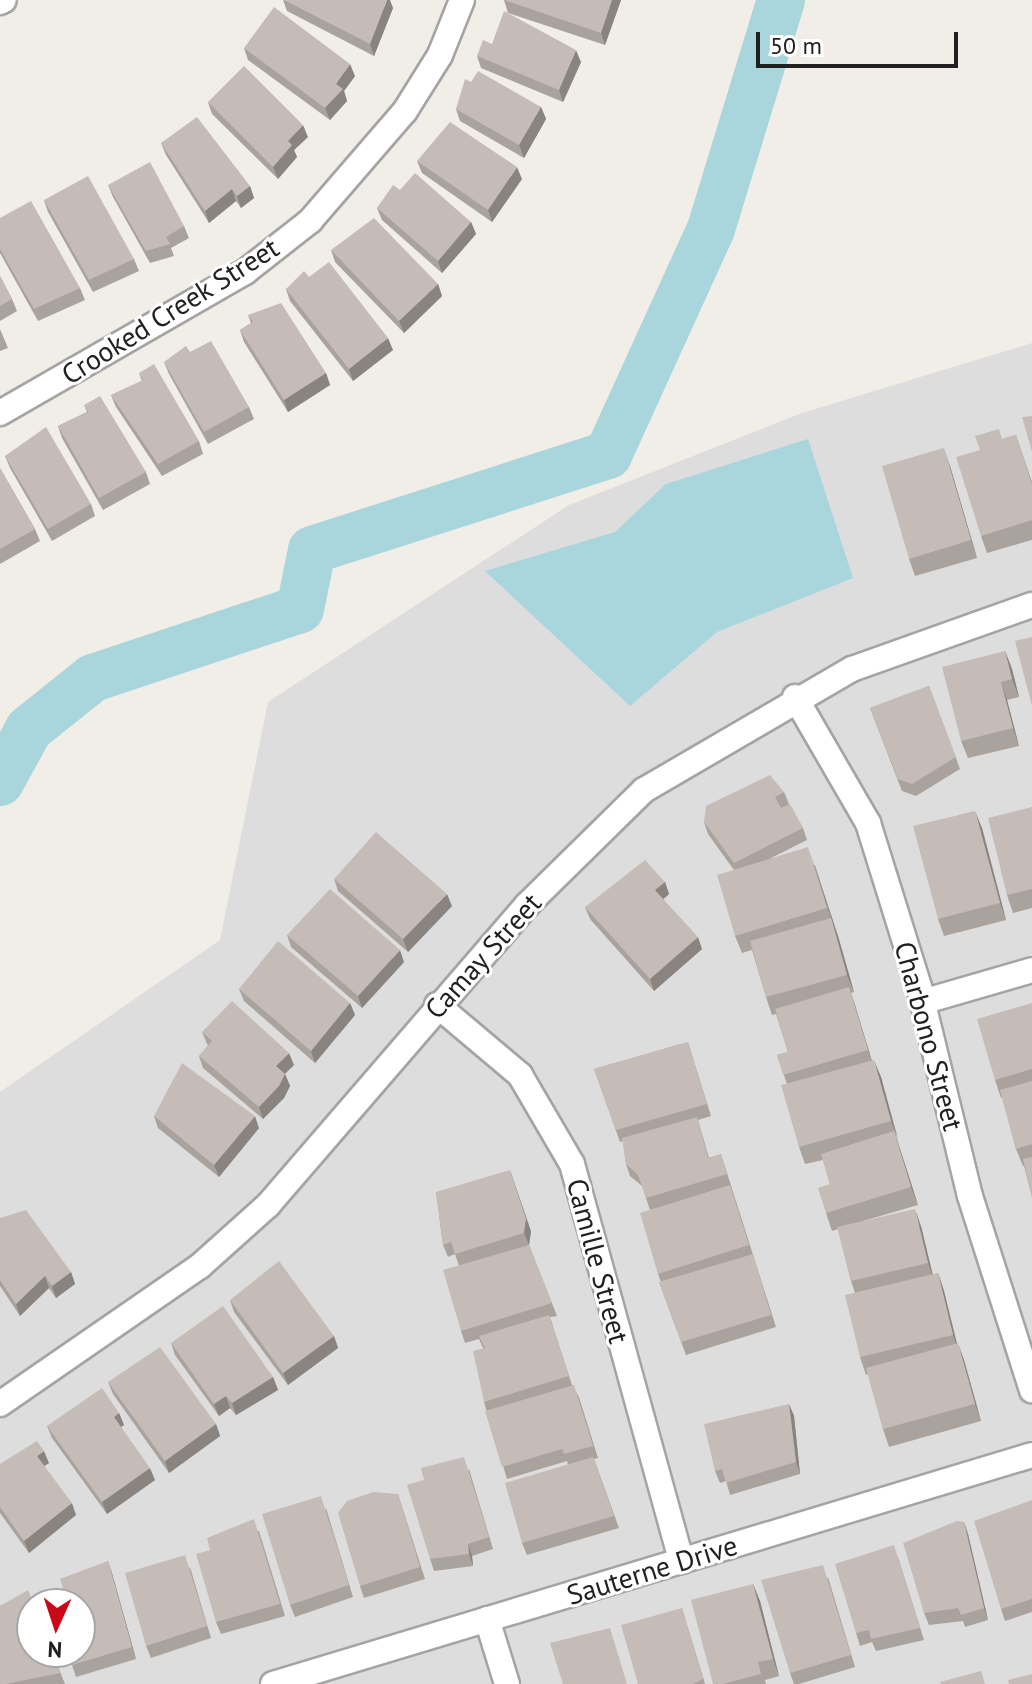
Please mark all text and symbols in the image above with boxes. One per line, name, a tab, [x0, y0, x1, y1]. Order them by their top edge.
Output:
scale bar	[760, 16, 962, 66]
text: 50 m	[770, 30, 822, 61]
street label: Crooked Creek Street	[55, 230, 285, 392]
street label: Camay Street	[418, 886, 548, 1026]
street label: Charbono Street	[888, 938, 970, 1134]
street label: Camille Street	[560, 1175, 636, 1347]
street label: Sauterne Drive	[563, 1528, 741, 1612]
north arrow	[16, 1588, 96, 1668]
text: N	[47, 1636, 63, 1664]

